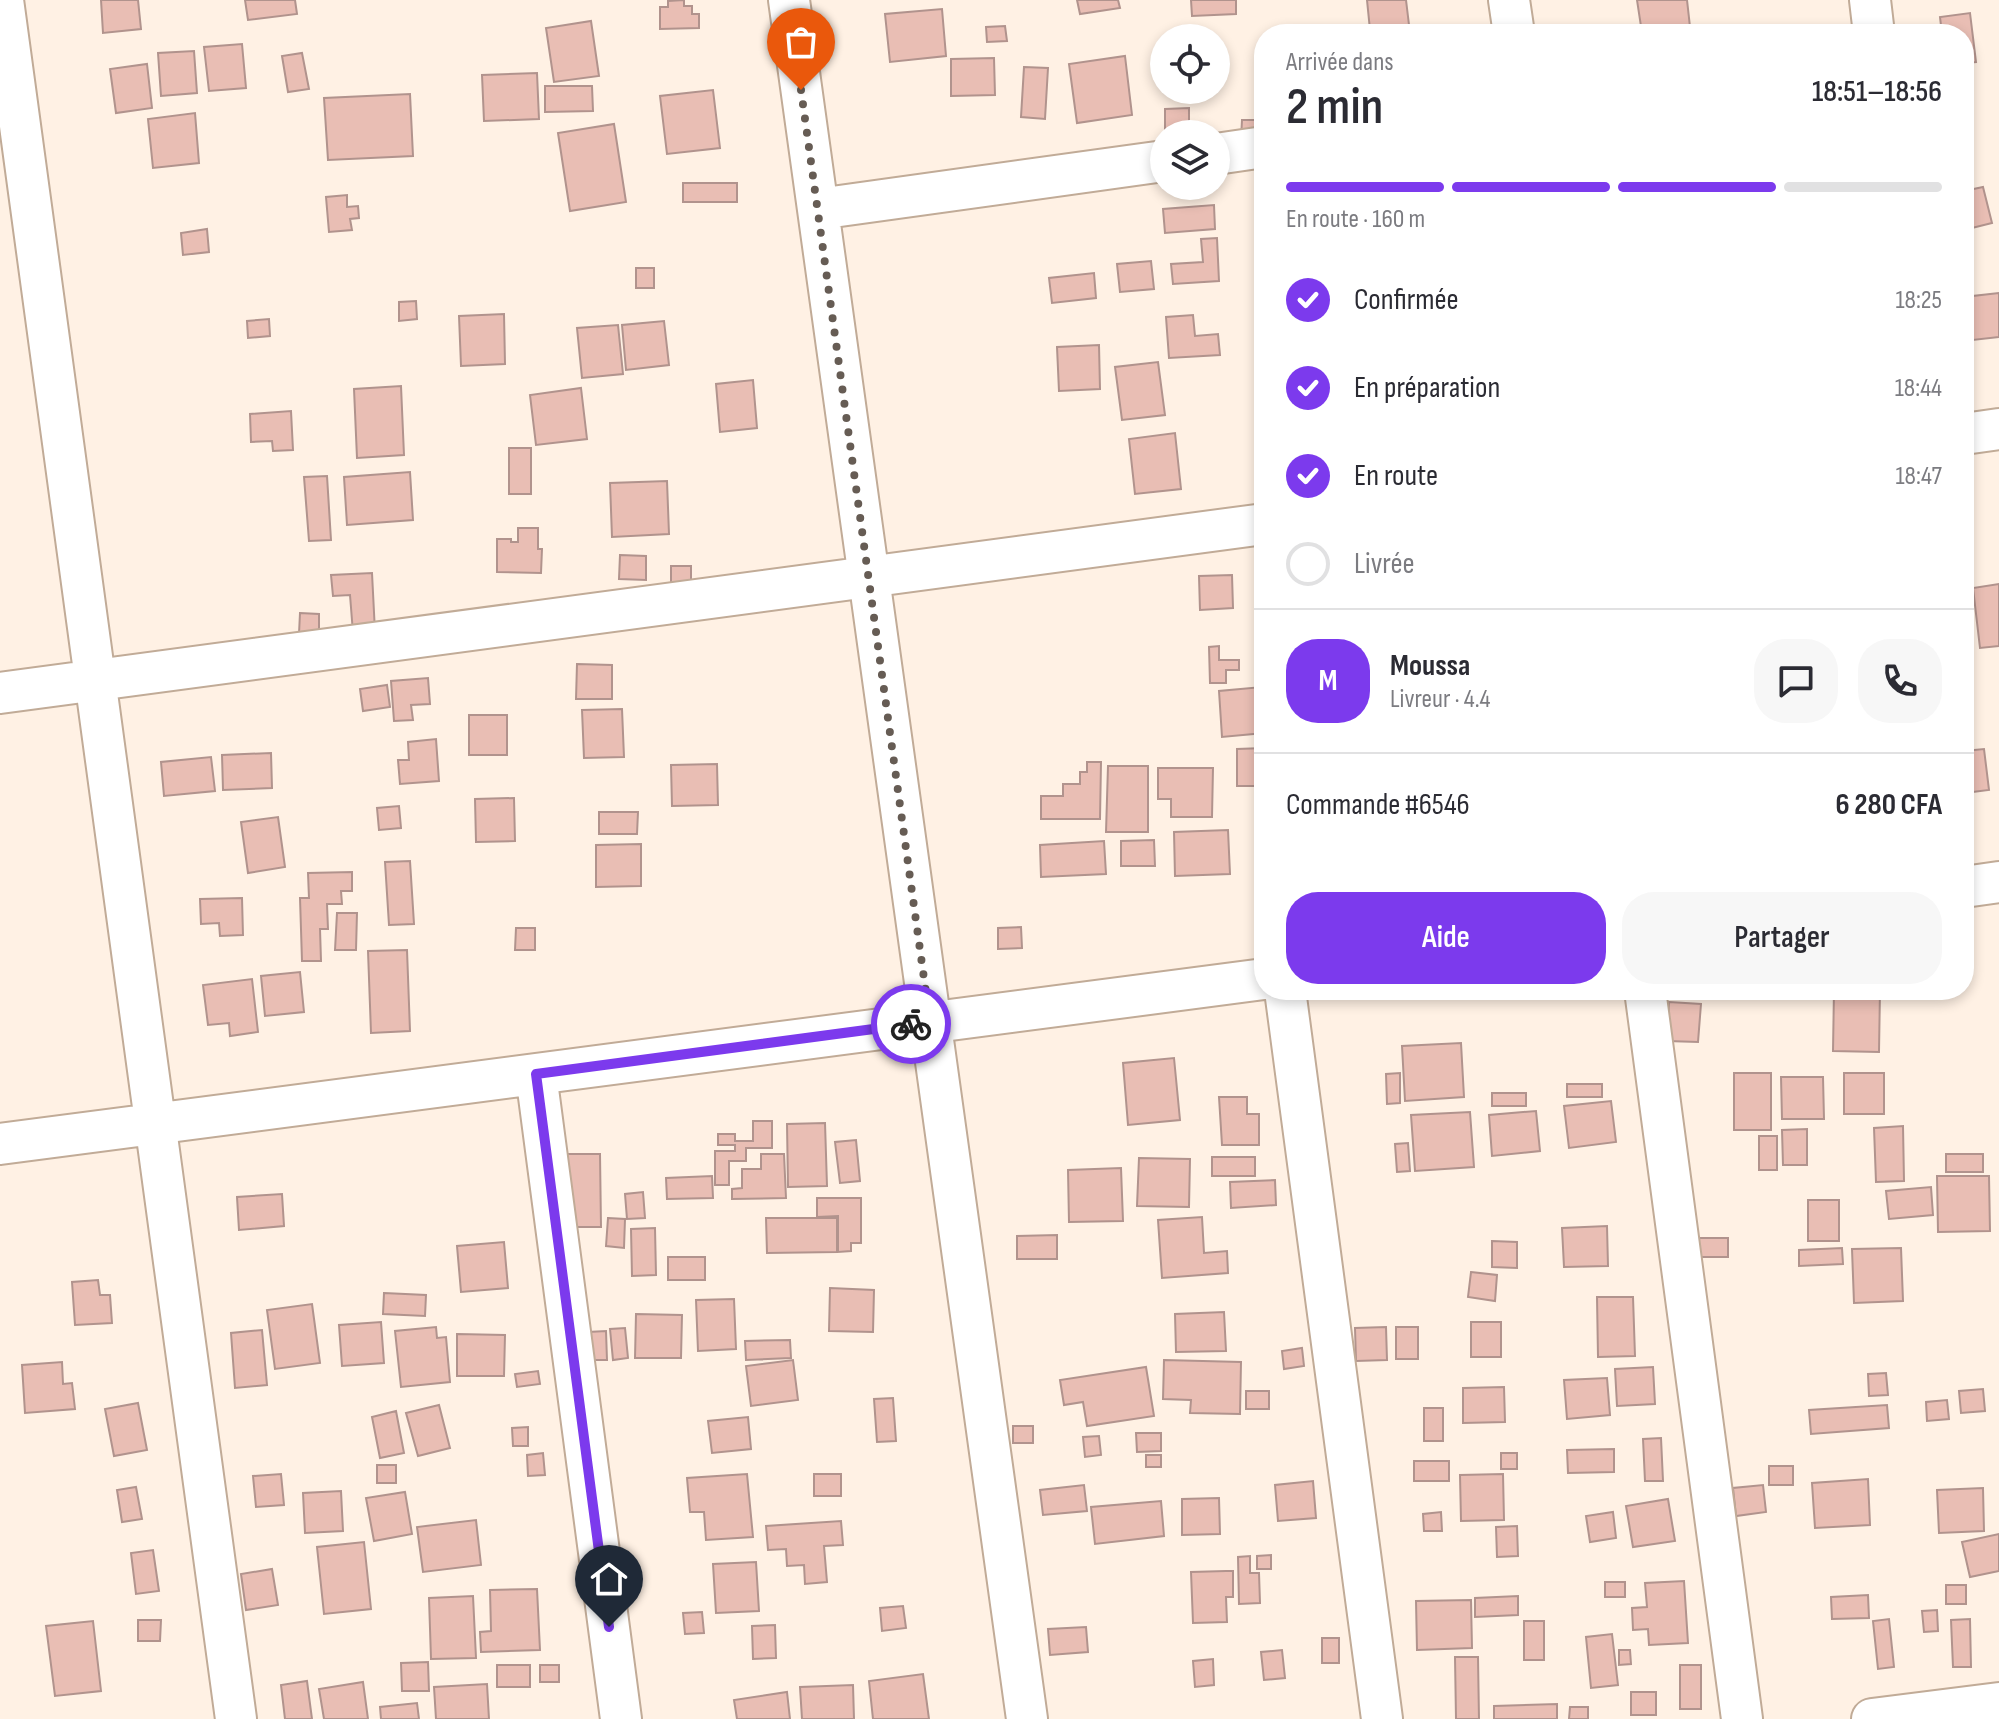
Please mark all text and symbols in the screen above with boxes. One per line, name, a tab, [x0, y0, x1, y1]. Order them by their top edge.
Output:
pin	[767, 8, 835, 90]
icon: bag	[779, 20, 823, 64]
map controls	[1150, 24, 1230, 200]
button: locate	[1150, 24, 1230, 104]
text: Arrivée dans	[1286, 47, 1394, 78]
text: 18:51–18:56	[1812, 74, 1942, 110]
text: 2 min	[1286, 76, 1383, 139]
button: layers	[1150, 120, 1230, 200]
text: En route · 160 m	[1286, 204, 1425, 235]
icon: check	[1286, 278, 1330, 322]
text: Confirmée	[1354, 282, 1459, 318]
text: 18:25	[1895, 285, 1942, 316]
icon: check	[1286, 366, 1330, 410]
text: En préparation	[1354, 370, 1500, 406]
text: 18:44	[1895, 373, 1942, 404]
icon: check	[1286, 454, 1330, 498]
text: En route	[1354, 458, 1438, 494]
text: 18:47	[1896, 461, 1942, 492]
text: Livrée	[1354, 546, 1415, 582]
button: chat	[1754, 639, 1838, 723]
button: phone	[1858, 639, 1942, 723]
text: Moussa	[1390, 648, 1470, 684]
text: M	[1319, 663, 1337, 699]
text: Livreur · 4.4	[1390, 684, 1490, 715]
text: Commande #6546	[1286, 787, 1470, 823]
text: 6 280 CFA	[1836, 787, 1942, 823]
button: Aide	[1286, 892, 1606, 984]
button: Partager	[1622, 892, 1942, 984]
courier	[871, 984, 951, 1064]
icon: bike	[889, 1002, 933, 1046]
pin	[575, 1545, 643, 1627]
icon: home	[587, 1557, 631, 1601]

